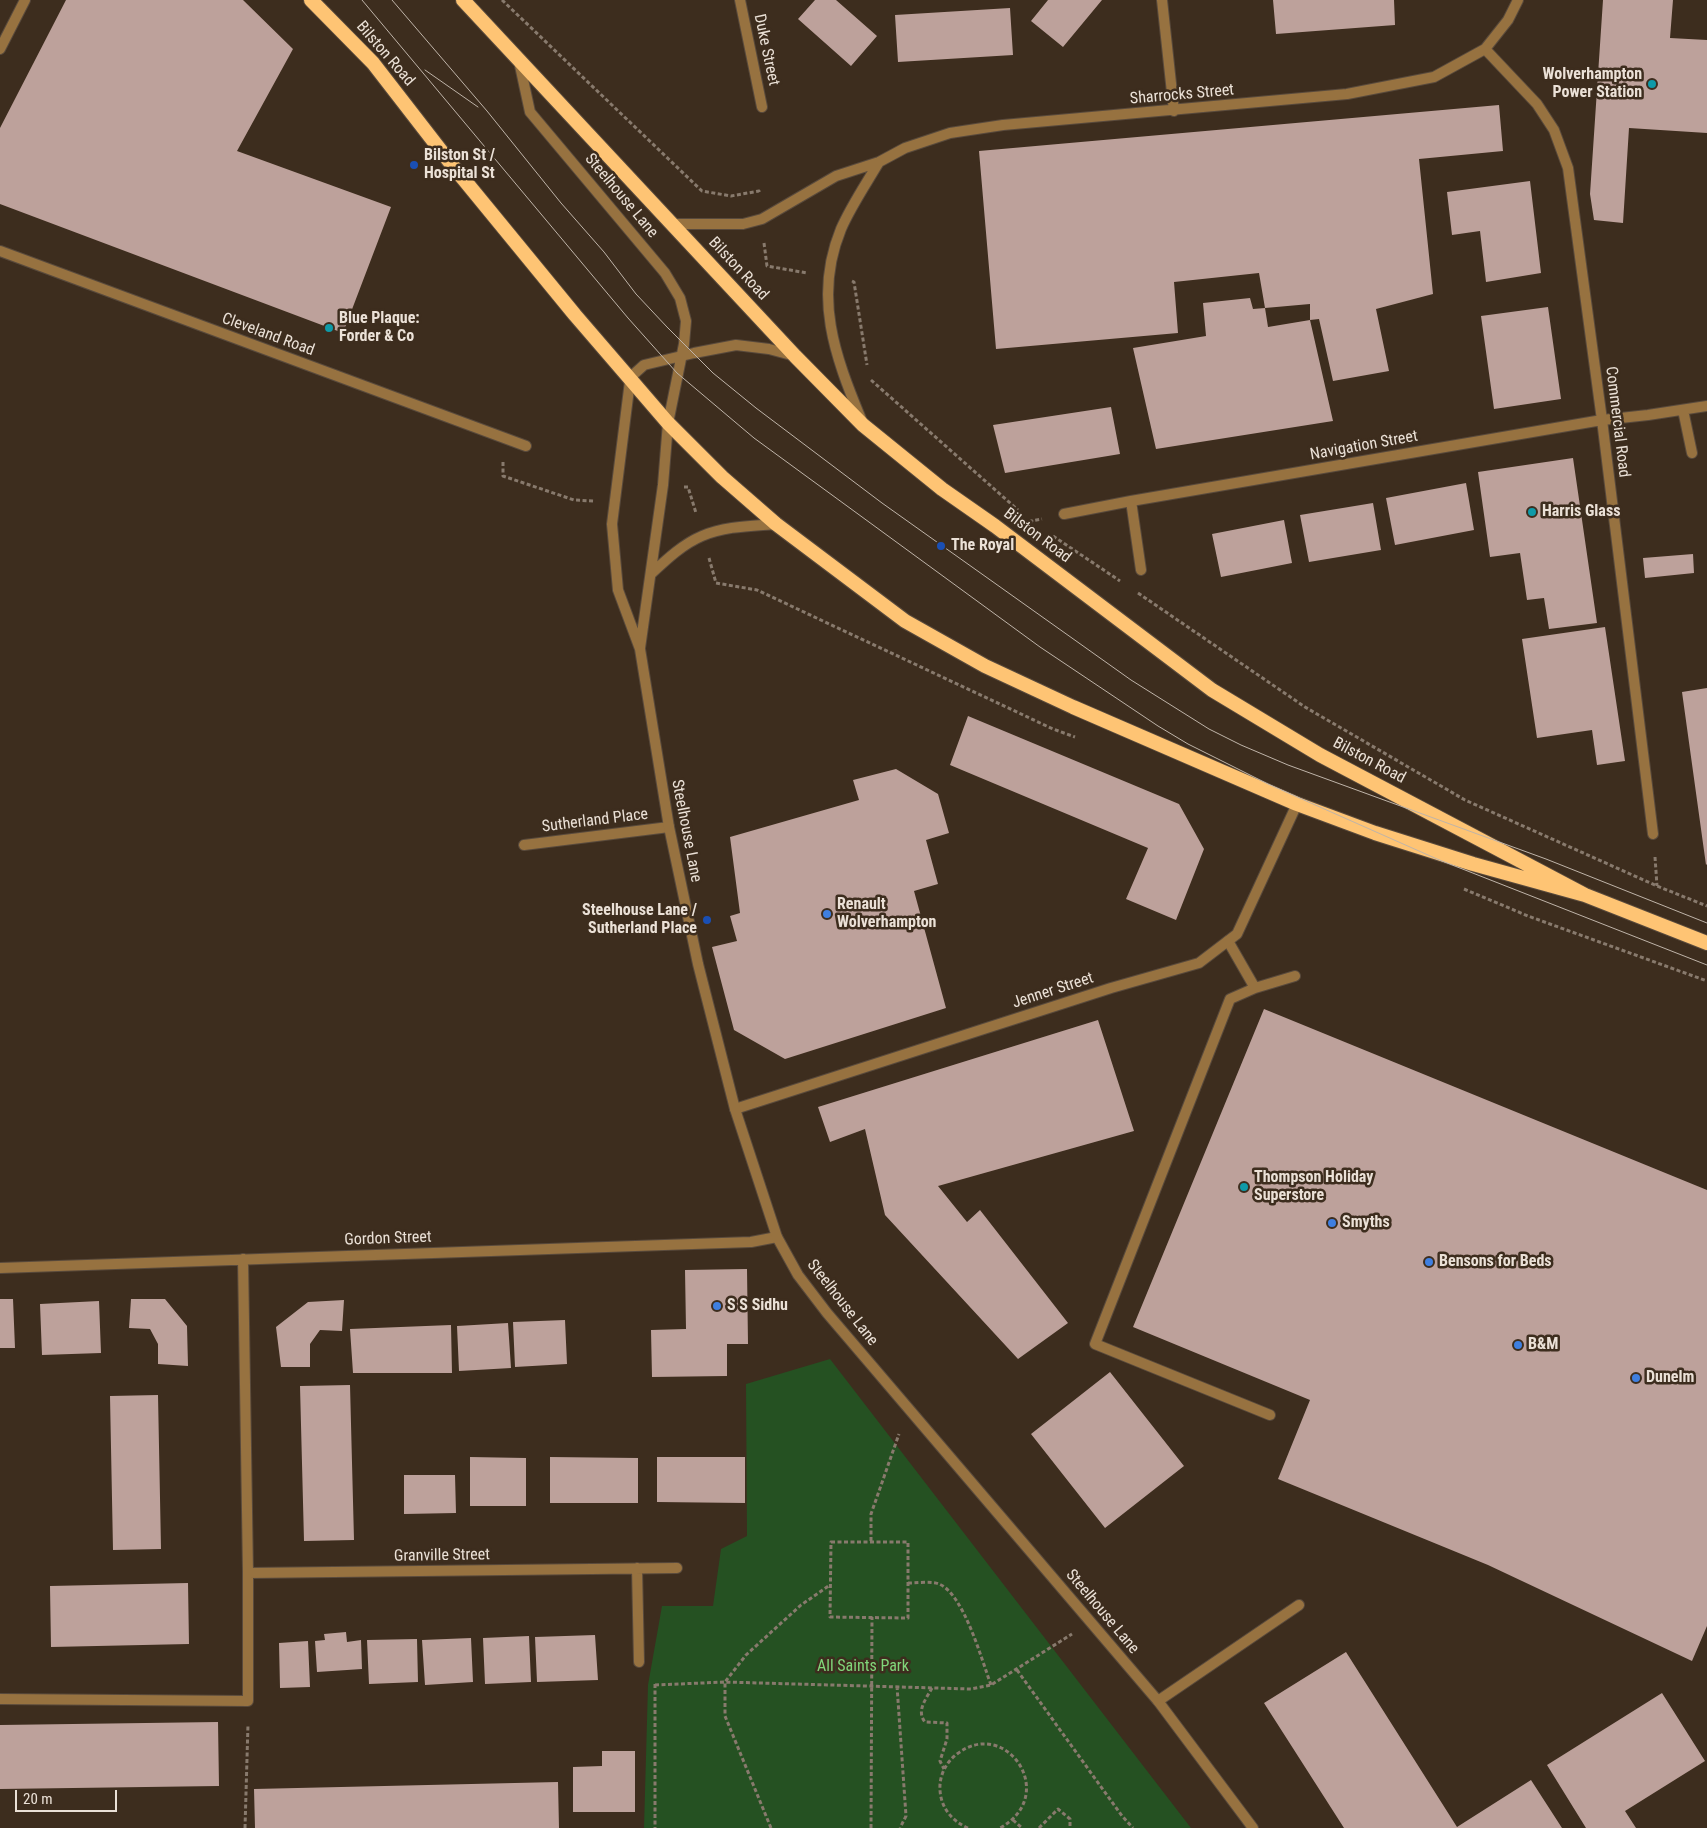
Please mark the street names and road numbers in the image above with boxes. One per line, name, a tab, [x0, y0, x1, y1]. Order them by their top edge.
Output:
street label: Duke Street	[749, 13, 783, 87]
street label: Bilston Road	[352, 18, 418, 90]
street label: Sharrocks Street	[1129, 81, 1235, 109]
street label: Steelhouse Lane	[580, 150, 662, 242]
street label: Bilston Road	[704, 233, 772, 305]
street label: Cleveland Road	[219, 309, 317, 361]
street label: Commercial Road	[1601, 365, 1633, 479]
street label: Navigation Street	[1309, 427, 1419, 465]
street label: Bilston Road	[999, 504, 1075, 568]
street label: Bilston Road	[1329, 734, 1409, 788]
street label: Steelhouse Lane	[667, 778, 705, 884]
street label: Sutherland Place	[541, 805, 649, 837]
street label: Jenner Street	[1010, 969, 1096, 1013]
street label: Gordon Street	[344, 1228, 432, 1250]
street label: Steelhouse Lane	[802, 1256, 882, 1350]
street label: Granville Street	[394, 1546, 490, 1566]
street label: Steelhouse Lane	[1061, 1566, 1143, 1658]

